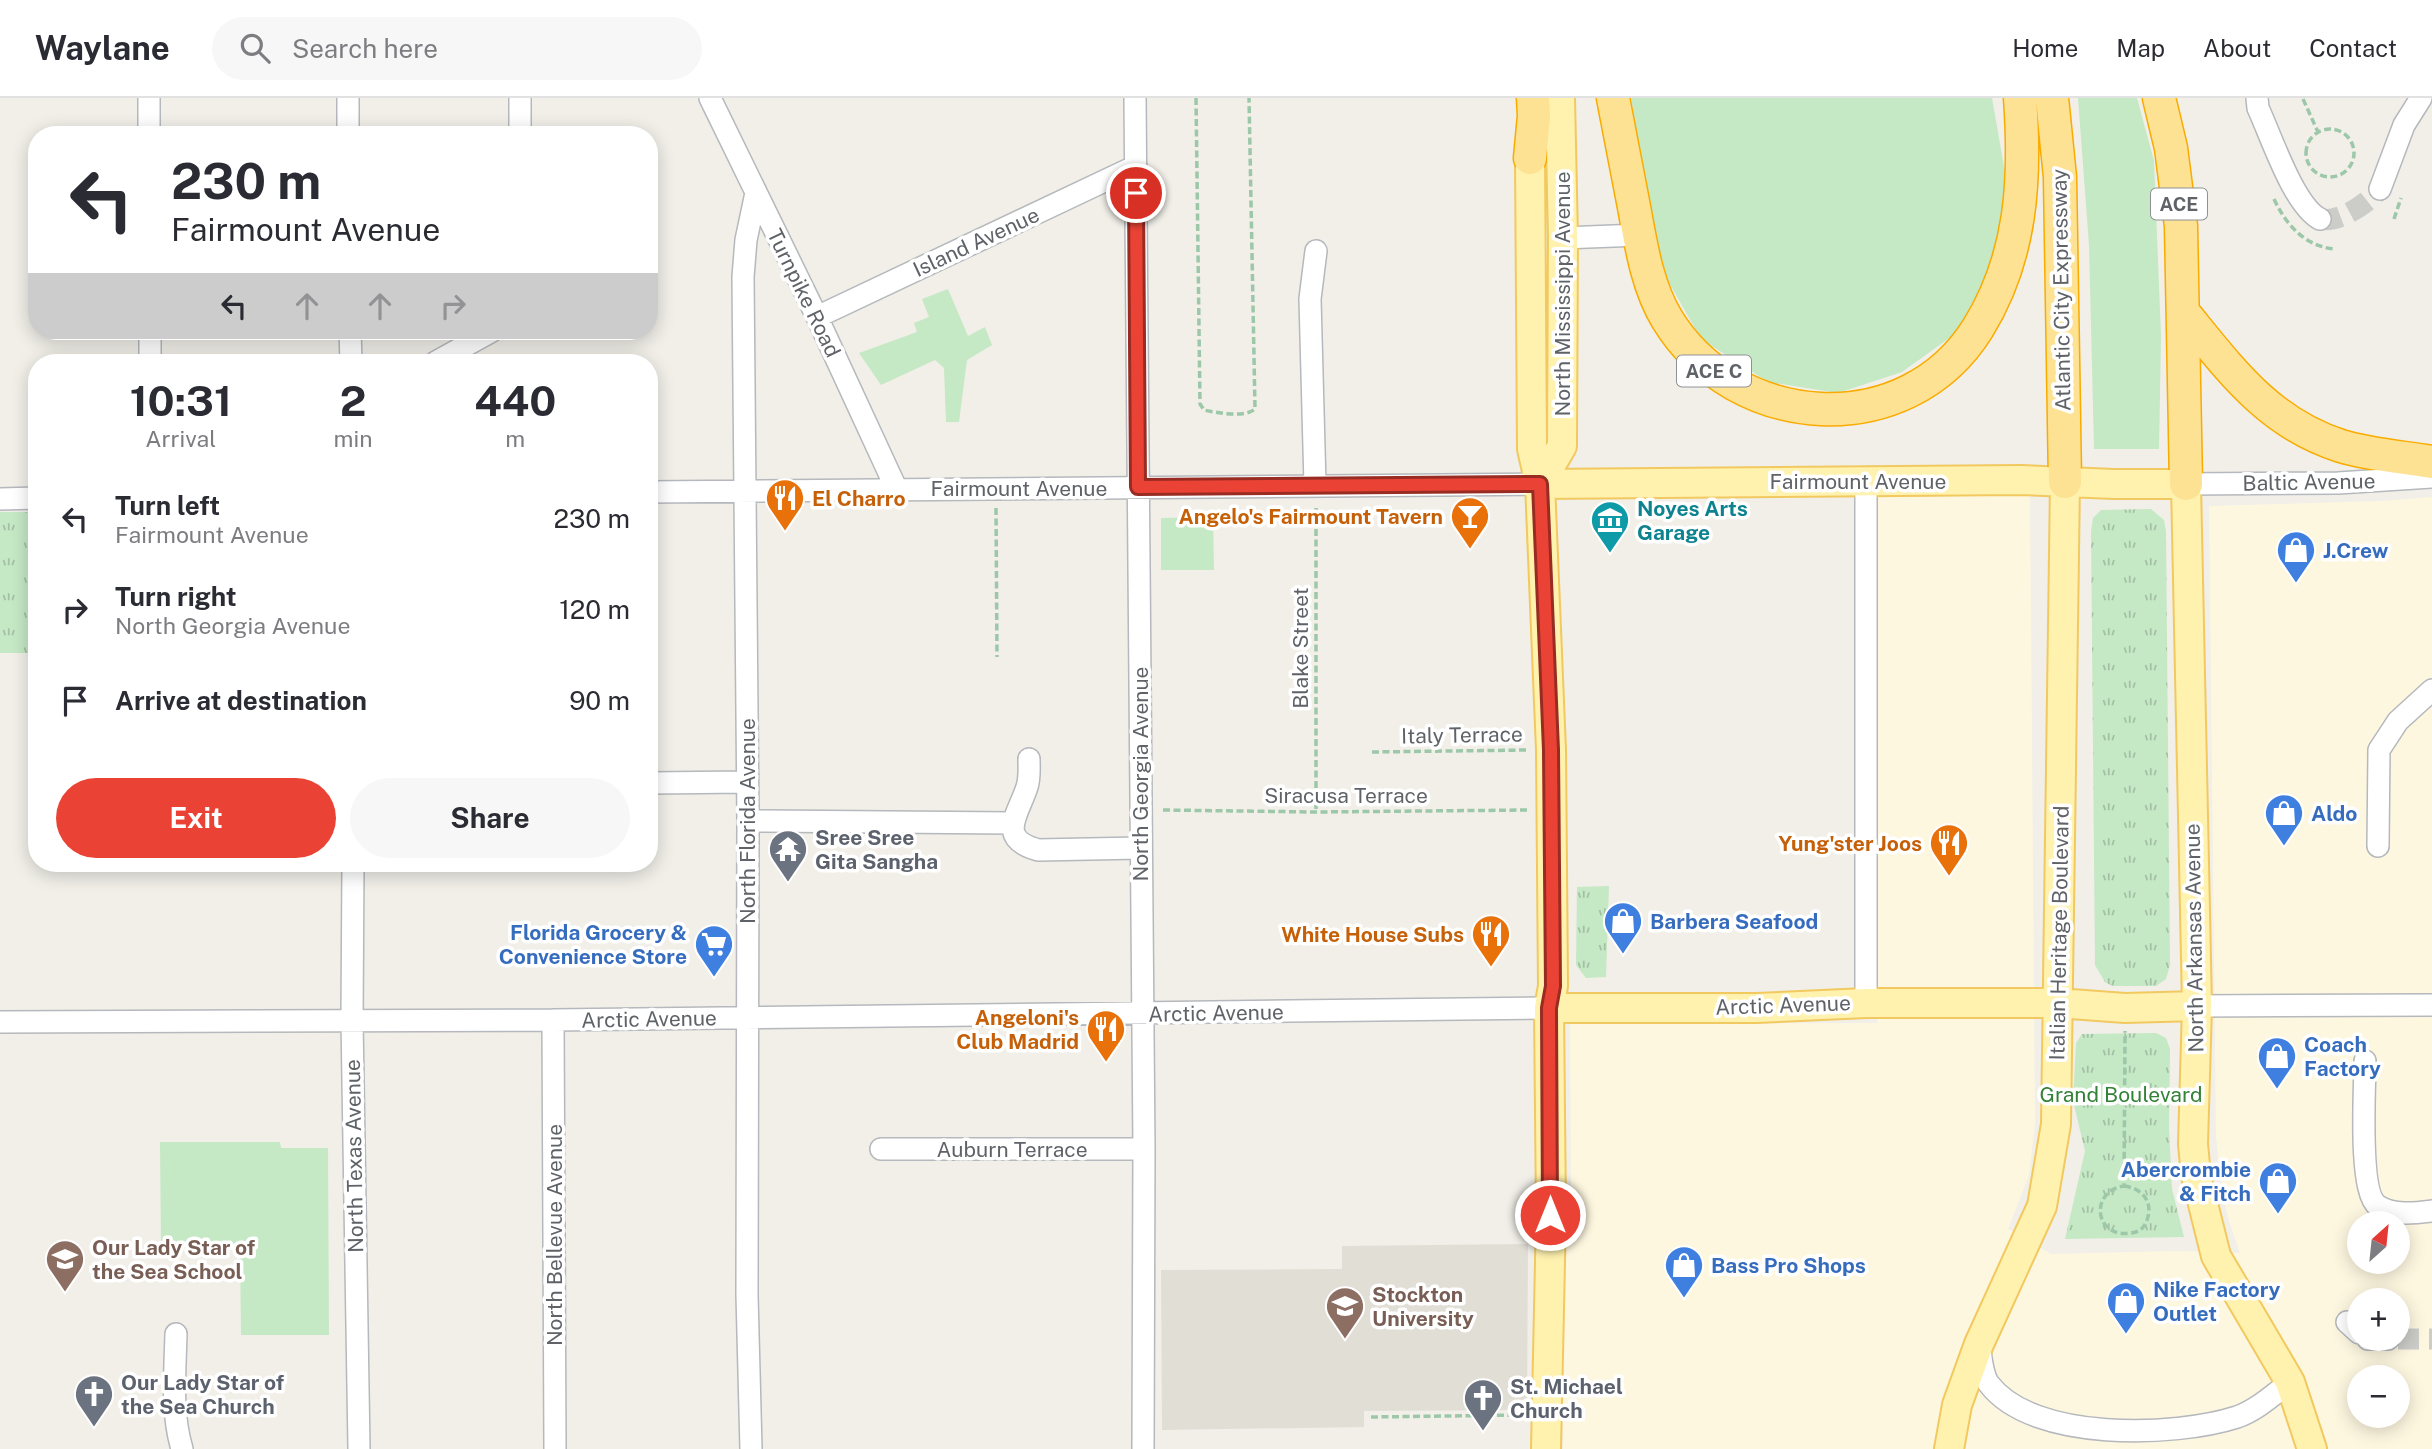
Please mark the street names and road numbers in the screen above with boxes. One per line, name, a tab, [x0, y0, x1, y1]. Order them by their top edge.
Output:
street label: Atlantic City Expressway	[2046, 169, 2076, 411]
street label: North Mississippi Avenue	[1550, 171, 1575, 417]
road number: ACE	[2151, 188, 2207, 220]
street label: Island Avenue	[909, 202, 1043, 282]
street label: Turnpike Road	[762, 225, 846, 361]
road number: ACE C	[1677, 356, 1751, 386]
street label: Baltic Avenue	[2242, 468, 2376, 496]
street label: Fairmount Avenue	[1770, 469, 1946, 494]
street label: Fairmount Avenue	[931, 476, 1107, 501]
street label: Blake Street	[1288, 587, 1313, 709]
street label: North Georgia Avenue	[1128, 667, 1153, 882]
street label: North Florida Avenue	[735, 718, 760, 924]
street label: Italy Terrace	[1401, 721, 1523, 749]
street label: Siracusa Terrace	[1264, 783, 1428, 808]
street label: Italian Heritage Boulevard	[2044, 805, 2074, 1061]
street label: North Arkansas Avenue	[2180, 823, 2208, 1053]
street label: Arctic Avenue	[1715, 990, 1851, 1020]
street label: Arctic Avenue	[1148, 999, 1284, 1027]
street label: Arctic Avenue	[581, 1005, 717, 1033]
street label: North Texas Avenue	[340, 1059, 368, 1253]
street label: North Bellevue Avenue	[542, 1124, 567, 1346]
street label: Auburn Terrace	[936, 1137, 1088, 1162]

